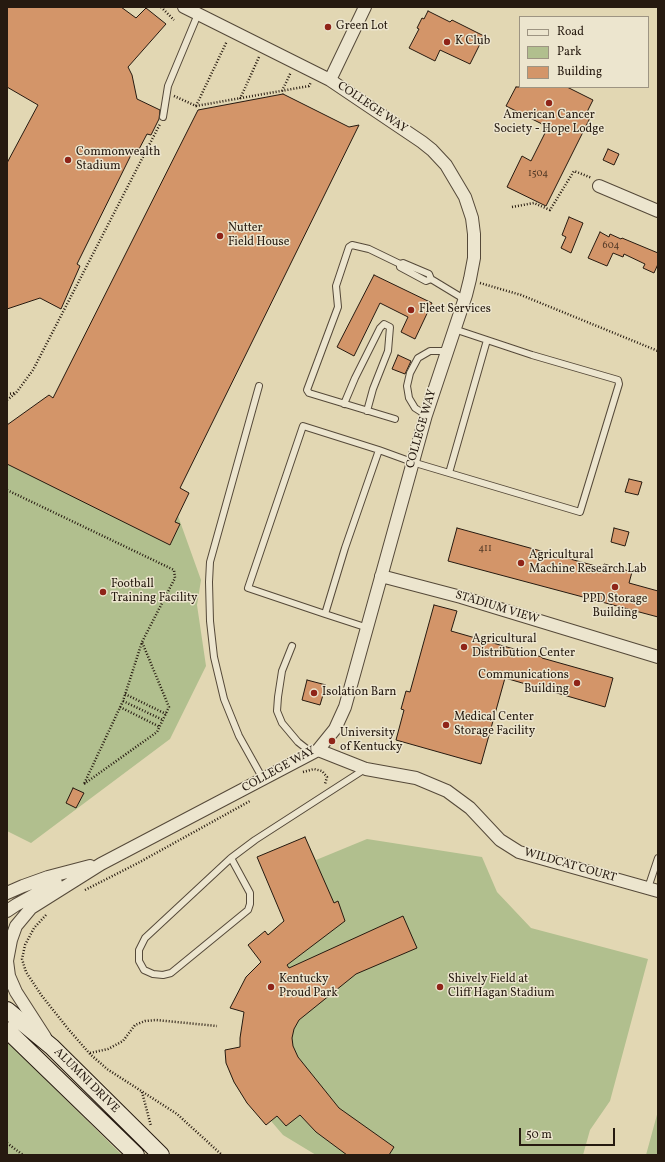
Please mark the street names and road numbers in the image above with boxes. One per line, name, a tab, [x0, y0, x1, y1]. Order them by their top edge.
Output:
street label: COLLEGE WAY	[334, 79, 410, 137]
street label: COLLEGE WAY	[404, 388, 440, 470]
street label: STADIUM VIEW	[453, 588, 541, 628]
street label: COLLEGE WAY	[240, 744, 318, 796]
street label: WILDCAT COURT	[522, 846, 618, 886]
street label: ALUMNI DRIVE	[50, 1045, 122, 1117]

